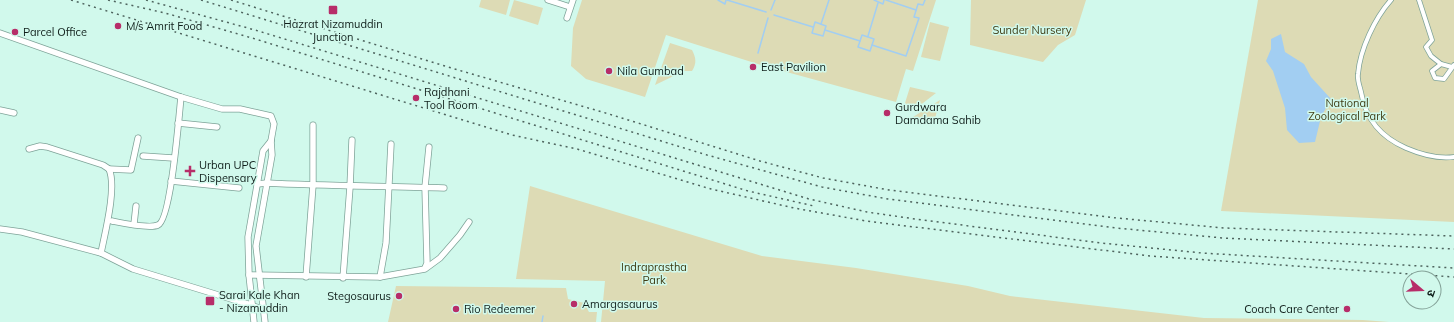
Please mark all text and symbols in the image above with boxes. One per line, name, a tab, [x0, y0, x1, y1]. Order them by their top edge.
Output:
marker: Hazrat Nizamuddin Junction	[327, 4, 339, 16]
place label: Hazrat Nizamuddin Junction	[283, 17, 383, 44]
place label: M/s Amrit Food	[126, 19, 202, 33]
marker: M/s Amrit Food	[113, 21, 123, 31]
park label: Sunder Nursery	[992, 23, 1072, 37]
place label: Parcel Office	[23, 25, 87, 39]
marker: Parcel Office	[10, 27, 20, 37]
place label: East Pavilion	[761, 60, 826, 74]
marker: East Pavilion	[748, 62, 758, 72]
place label: Nila Gumbad	[617, 64, 684, 78]
marker: Nila Gumbad	[604, 66, 614, 76]
place label: Rajdhani Tool Room	[424, 85, 478, 112]
marker: Rajdhani Tool Room	[411, 93, 421, 103]
park label: National Zoological Park	[1308, 96, 1386, 123]
place label: Gurdwara Damdama Sahib	[895, 100, 981, 127]
marker: Gurdwara Damdama Sahib	[882, 108, 892, 118]
place label: Urban UPC Dispensary	[199, 158, 257, 185]
marker: Urban UPC Dispensary	[184, 165, 196, 177]
park label: Indraprastha Park	[621, 260, 687, 287]
north arrow	[1402, 270, 1442, 310]
place label: Sarai Kale Khan - Nizamuddin	[219, 288, 300, 315]
text: उ	[1424, 288, 1439, 299]
place label: Stegosaurus	[327, 289, 391, 303]
marker: Stegosaurus	[394, 291, 404, 301]
marker: Sarai Kale Khan - Nizamuddin	[204, 295, 216, 307]
place label: Amargasaurus	[582, 297, 658, 311]
marker: Amargasaurus	[569, 299, 579, 309]
place label: Rio Redeemer	[464, 302, 535, 316]
place label: Coach Care Center	[1244, 302, 1339, 316]
marker: Rio Redeemer	[451, 304, 461, 314]
marker: Coach Care Center	[1342, 304, 1352, 314]

